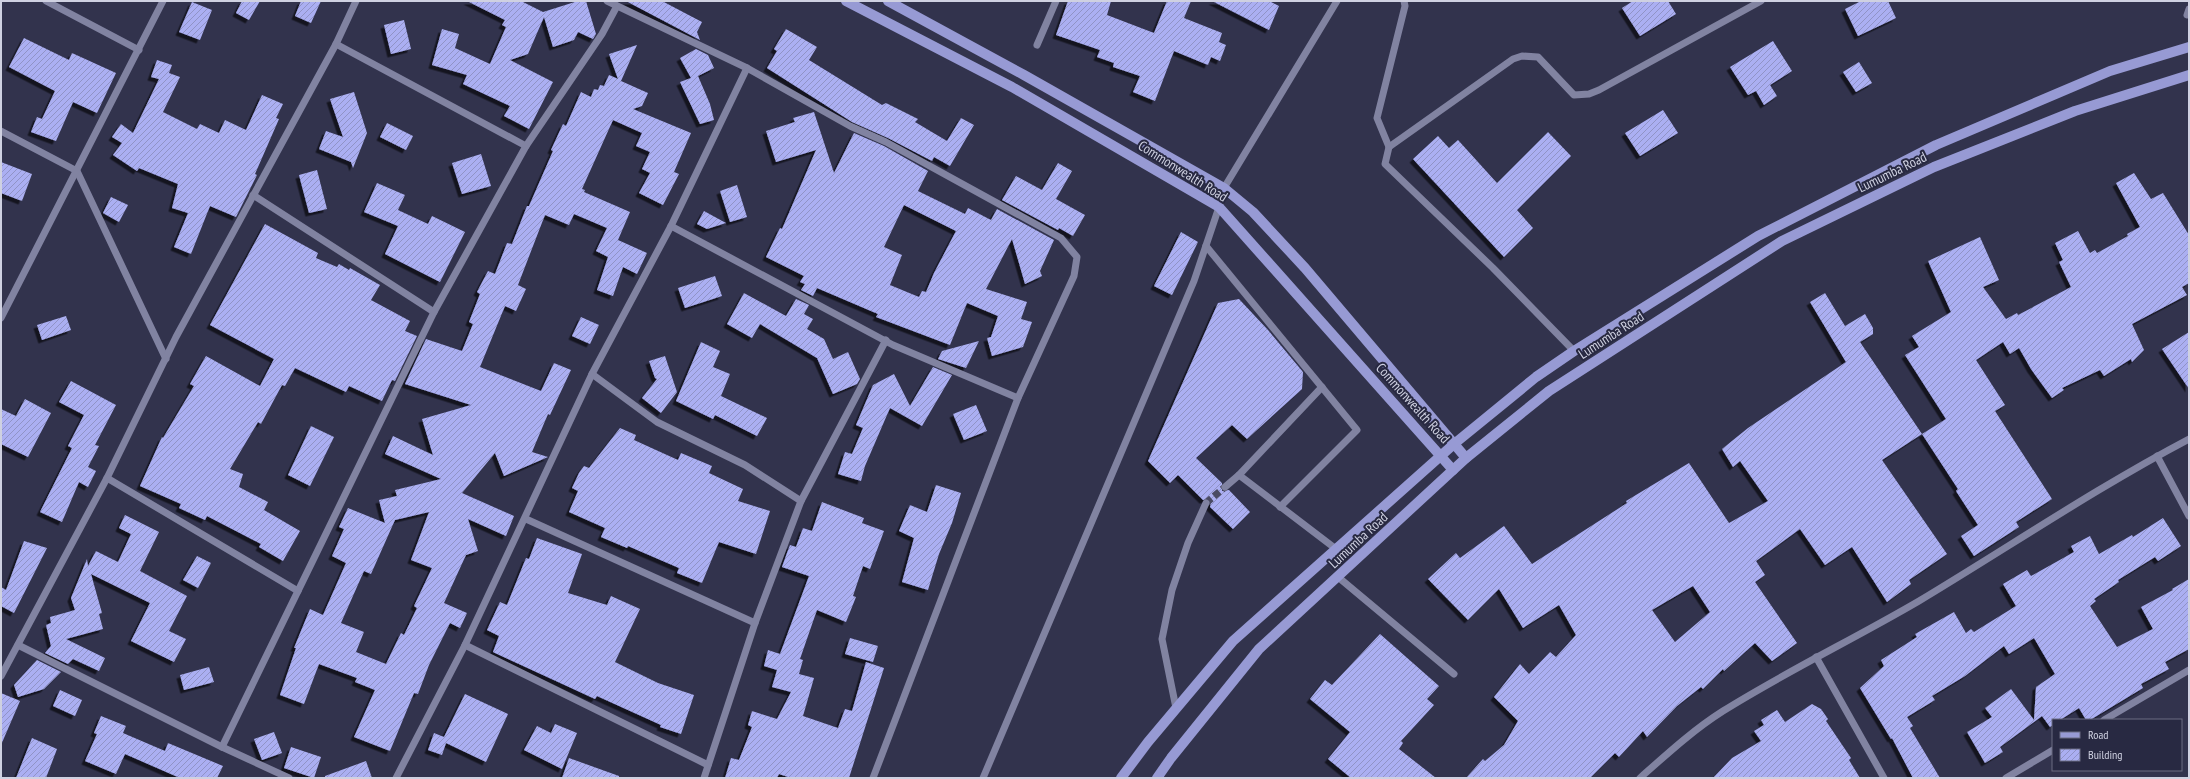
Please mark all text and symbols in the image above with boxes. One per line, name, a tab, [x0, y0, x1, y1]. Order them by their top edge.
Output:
street label: Commonwealth Road	[1135, 136, 1231, 206]
street label: Lumumba Road	[1855, 148, 1929, 196]
street label: Lumumba Road	[1575, 307, 1647, 363]
street label: Commonwealth Road	[1372, 359, 1454, 447]
street label: Lumumba Road	[1325, 508, 1391, 572]
legend	[2052, 719, 2182, 771]
text: Road	[2088, 727, 2108, 742]
text: Building	[2088, 747, 2123, 762]

